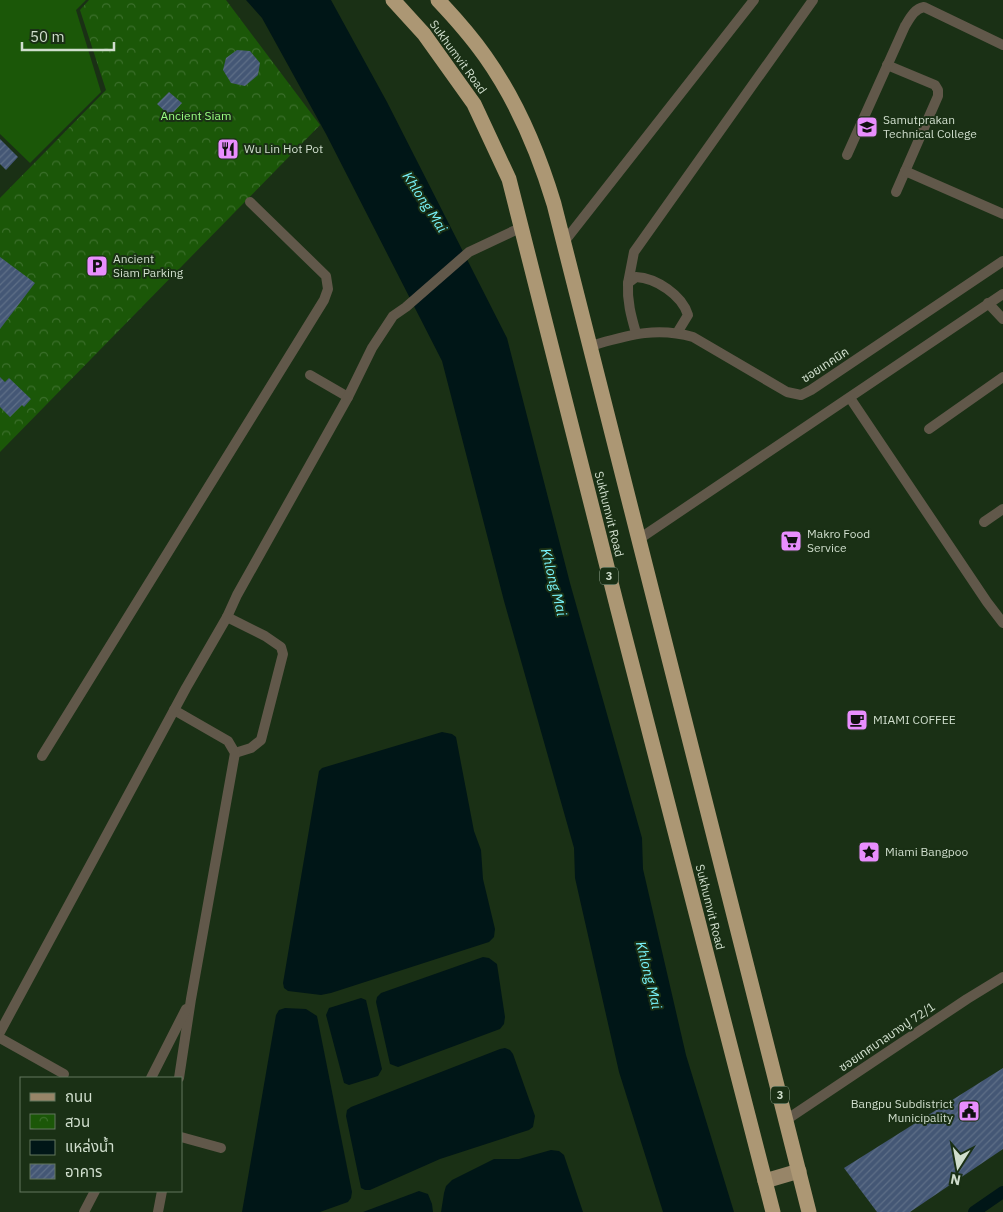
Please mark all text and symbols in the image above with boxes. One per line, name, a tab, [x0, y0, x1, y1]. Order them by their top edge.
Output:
street label: Sukhumvit Road	[427, 17, 490, 97]
scale bar	[22, 20, 115, 52]
text: 50 m	[30, 27, 65, 46]
park label: Ancient Siam	[161, 108, 231, 123]
place label: Samutprakan Technical College	[883, 112, 977, 141]
school or university icon: Samutprakan Technical College	[855, 115, 879, 139]
restaurant icon: Wu Lin Hot Pot	[216, 137, 240, 161]
place label: Wu Lin Hot Pot	[244, 141, 323, 156]
water label: Khlong Mai	[399, 168, 452, 236]
place label: Ancient Siam Parking	[113, 251, 184, 280]
parking icon: Ancient Siam Parking	[85, 254, 109, 278]
street label: ซอยเทคนิค	[798, 344, 851, 385]
street label: Sukhumvit Road	[592, 470, 627, 558]
place label: Makro Food Service	[807, 526, 870, 555]
supermarket icon: Makro Food Service	[779, 529, 803, 553]
water label: Khlong Mai	[537, 546, 571, 618]
road number: 3	[600, 568, 618, 584]
cafe icon: MIAMI COFFEE	[845, 708, 869, 732]
place label: MIAMI COFFEE	[873, 712, 956, 727]
place icon: Miami Bangpoo	[857, 840, 881, 864]
place label: Miami Bangpoo	[885, 844, 969, 859]
street label: Sukhumvit Road	[693, 863, 728, 951]
water label: Khlong Mai	[632, 939, 666, 1011]
street label: ซอยเทศบาลบางปู 72/1	[836, 999, 938, 1074]
legend	[20, 1077, 182, 1192]
road number: 3	[771, 1086, 789, 1104]
text: ถนน	[65, 1087, 92, 1106]
place label: Bangpu Subdistrict Municipality	[851, 1096, 953, 1125]
public building icon: Bangpu Subdistrict Municipality	[957, 1099, 981, 1123]
text: สวน	[65, 1112, 90, 1131]
text: แหล่งน้ำ	[65, 1136, 114, 1156]
north arrow	[933, 1142, 983, 1192]
text: อาคาร	[65, 1162, 102, 1181]
text: N	[949, 1170, 962, 1190]

